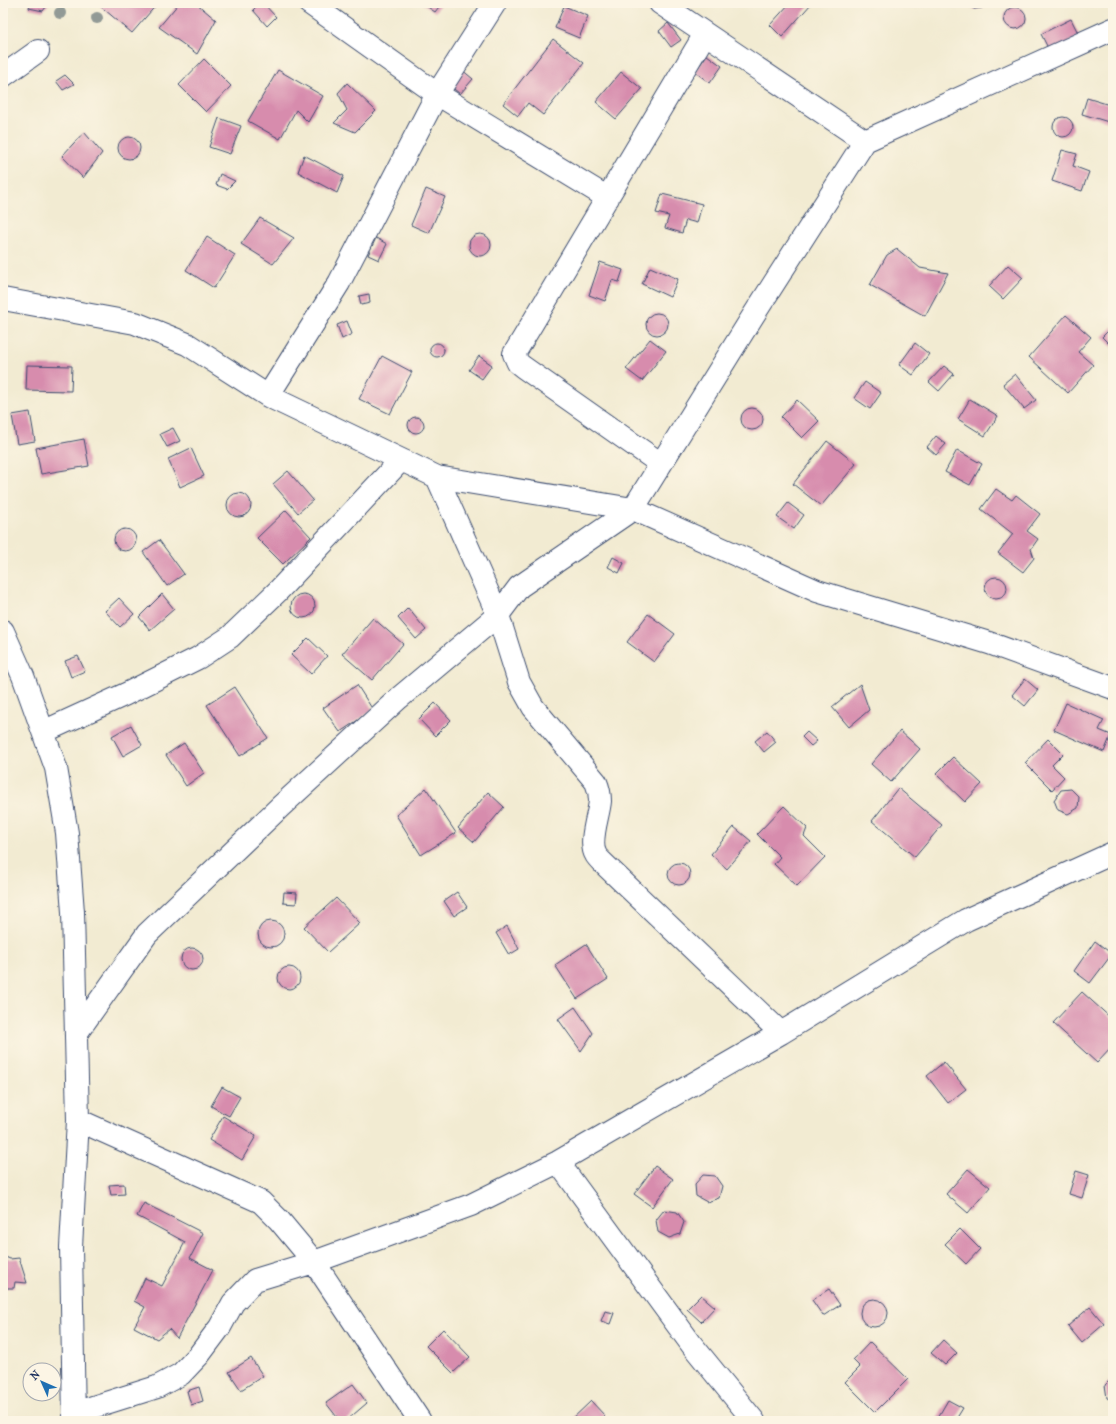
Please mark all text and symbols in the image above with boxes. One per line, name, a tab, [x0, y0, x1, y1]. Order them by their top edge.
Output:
north arrow	[22, 1362, 62, 1402]
text: N	[28, 1367, 43, 1383]

